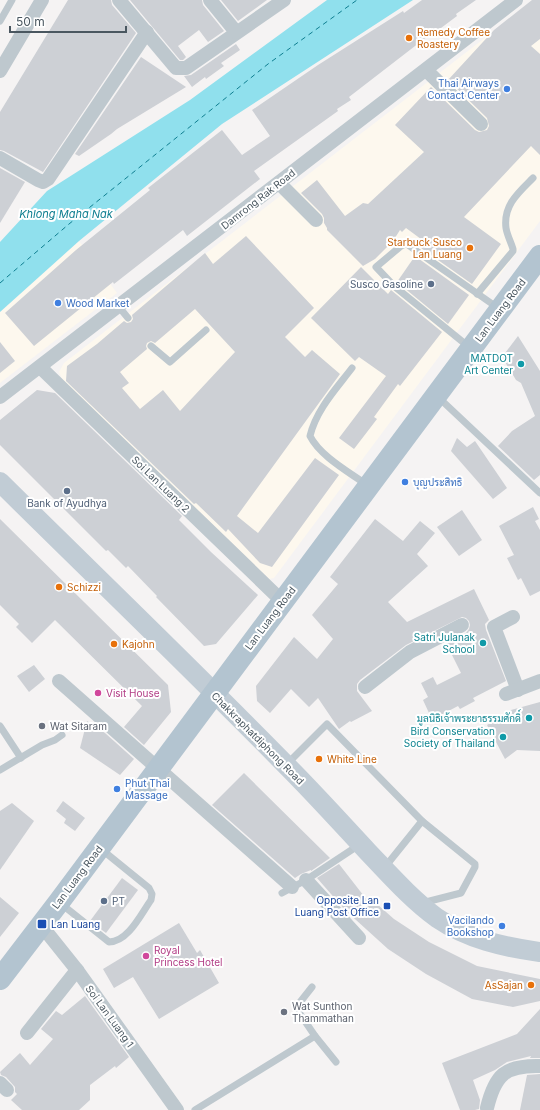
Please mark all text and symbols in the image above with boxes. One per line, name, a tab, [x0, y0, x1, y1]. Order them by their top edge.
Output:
scale bar	[10, 8, 126, 34]
text: 50 m	[16, 14, 45, 29]
place label: Remedy Coffee Roastery	[417, 26, 490, 50]
marker: Remedy Coffee Roastery	[404, 33, 414, 43]
place label: Thai Airways Contact Center	[427, 77, 499, 101]
marker: Thai Airways Contact Center	[502, 84, 512, 94]
street label: Damrong Rak Road	[219, 166, 297, 232]
water label: Khlong Maha Nak	[19, 207, 114, 221]
place label: Starbuck Susco Lan Luang	[387, 236, 462, 260]
marker: Starbuck Susco Lan Luang	[465, 243, 475, 253]
street label: Lan Luang Road	[472, 276, 528, 344]
place label: Susco Gasoline	[350, 278, 423, 290]
marker: Susco Gasoline	[426, 279, 436, 289]
place label: Wood Market	[66, 297, 130, 309]
marker: Wood Market	[53, 298, 63, 308]
place label: MATDOT Art Center	[464, 352, 513, 376]
marker: MATDOT Art Center	[516, 359, 526, 369]
street label: Soi Lan Luang 2	[130, 453, 192, 515]
place label: บุญประสิทธิ	[413, 476, 463, 490]
marker: บุญประสิทธิ	[400, 477, 410, 487]
marker: Bank of Ayudhya	[62, 486, 72, 496]
place label: Bank of Ayudhya	[27, 497, 107, 509]
place label: Schizzi	[67, 581, 101, 593]
marker: Schizzi	[54, 582, 64, 592]
street label: Lan Luang Road	[242, 584, 298, 652]
place label: Satri Julanak School	[414, 631, 475, 655]
place label: Kajohn	[122, 638, 155, 650]
marker: Satri Julanak School	[478, 638, 488, 648]
marker: Kajohn	[109, 639, 119, 649]
place label: Visit House	[106, 687, 160, 699]
marker: Visit House	[93, 688, 103, 698]
street label: Chakkraphatdiphong Road	[209, 689, 307, 787]
place label: มูลนิธิเจ้าพระยาธรรมศักดิ์	[417, 709, 521, 726]
marker: มูลนิธิเจ้าพระยาธรรมศักดิ์	[524, 713, 534, 723]
place label: Wat Sitaram	[50, 720, 107, 732]
marker: Wat Sitaram	[37, 721, 47, 731]
place label: Bird Conservation Society of Thailand	[404, 725, 495, 749]
marker: Bird Conservation Society of Thailand	[498, 732, 508, 742]
place label: White Line	[327, 753, 377, 765]
marker: White Line	[314, 754, 324, 764]
place label: Phut Thai Massage	[125, 777, 170, 801]
marker: Phut Thai Massage	[112, 784, 122, 794]
street label: Lan Luang Road	[49, 843, 105, 911]
place label: Opposite Lan Luang Post Office	[295, 894, 379, 918]
place label: PT	[112, 895, 125, 907]
marker: PT	[99, 896, 109, 906]
marker: Opposite Lan Luang Post Office	[382, 901, 392, 911]
place label: Vacilando Bookshop	[447, 914, 494, 938]
marker: Lan Luang	[36, 918, 48, 930]
place label: Lan Luang	[51, 918, 100, 930]
marker: Vacilando Bookshop	[497, 921, 507, 931]
place label: Royal Princess Hotel	[154, 944, 222, 968]
marker: Royal Princess Hotel	[141, 951, 151, 961]
place label: AsSajan	[485, 979, 523, 991]
marker: AsSajan	[526, 980, 536, 990]
street label: Soi Lan Luang 1	[83, 983, 137, 1049]
place label: Wat Sunthon Thammathan	[292, 1000, 354, 1024]
marker: Wat Sunthon Thammathan	[279, 1007, 289, 1017]

